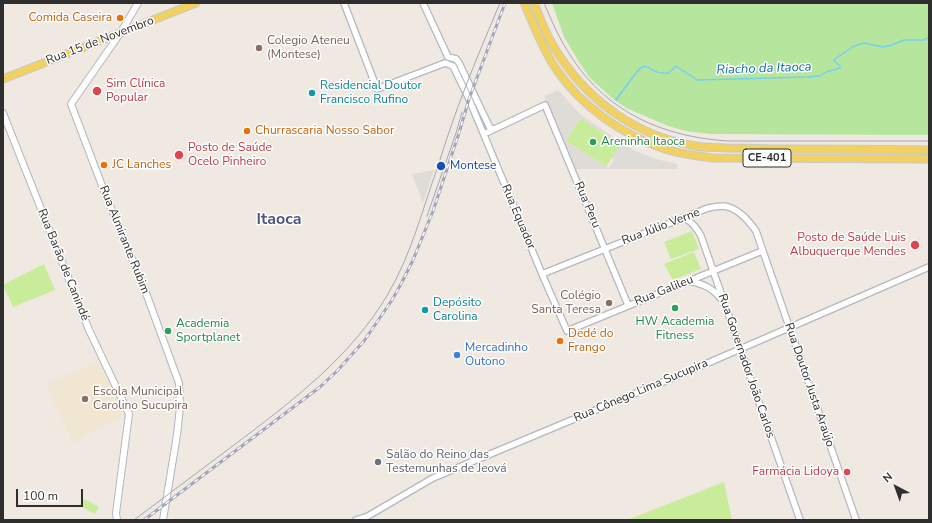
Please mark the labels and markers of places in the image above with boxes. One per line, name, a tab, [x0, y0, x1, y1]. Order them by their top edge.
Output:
place label: Comida Caseira	[28, 11, 112, 25]
marker: Comida Caseira	[115, 13, 125, 23]
place label: Colegio Ateneu (Montese)	[267, 34, 350, 62]
marker: Colegio Ateneu (Montese)	[254, 43, 264, 53]
place label: Sim Clínica Popular	[106, 77, 165, 105]
place label: Residencial Doutor Francisco Rufino	[320, 79, 422, 107]
marker: Sim Clínica Popular	[91, 85, 103, 97]
marker: Residencial Doutor Francisco Rufino	[307, 88, 317, 98]
place label: Churrascaria Nosso Sabor	[255, 124, 394, 138]
marker: Churrascaria Nosso Sabor	[242, 126, 252, 136]
place label: Areninha Itaoca	[601, 135, 685, 149]
marker: Areninha Itaoca	[588, 137, 598, 147]
place label: Posto de Saúde Ocelo Pinheiro	[188, 141, 272, 169]
marker: Posto de Saúde Ocelo Pinheiro	[173, 149, 185, 161]
place label: JC Lanches	[112, 158, 171, 172]
place label: Montese	[450, 159, 496, 173]
marker: JC Lanches	[99, 160, 109, 170]
marker: Montese	[435, 160, 447, 172]
place label: Posto de Saúde Luis Albuquerque Mendes	[790, 231, 906, 259]
marker: Posto de Saúde Luis Albuquerque Mendes	[909, 239, 921, 251]
place label: Colégio Santa Teresa	[531, 289, 601, 317]
place label: Depósito Carolina	[433, 296, 481, 324]
marker: Colégio Santa Teresa	[604, 298, 614, 308]
marker: HW Academia Fitness	[670, 303, 680, 313]
marker: Depósito Carolina	[420, 305, 430, 315]
place label: HW Academia Fitness	[636, 315, 714, 343]
place label: Academia Sportplanet	[176, 317, 240, 345]
marker: Academia Sportplanet	[163, 326, 173, 336]
place label: Dedé do Frango	[568, 327, 613, 355]
marker: Dedé do Frango	[555, 336, 565, 346]
place label: Mercadinho Outono	[465, 341, 528, 369]
marker: Mercadinho Outono	[452, 350, 462, 360]
place label: Escola Municipal Carolino Sucupira	[93, 385, 188, 413]
marker: Escola Municipal Carolino Sucupira	[80, 394, 90, 404]
place label: Salão do Reino das Testemunhas de Jeová	[386, 448, 507, 476]
marker: Salão do Reino das Testemunhas de Jeová	[373, 457, 383, 467]
place label: Farmácia Lidoya	[752, 465, 839, 479]
marker: Farmácia Lidoya	[842, 467, 852, 477]

